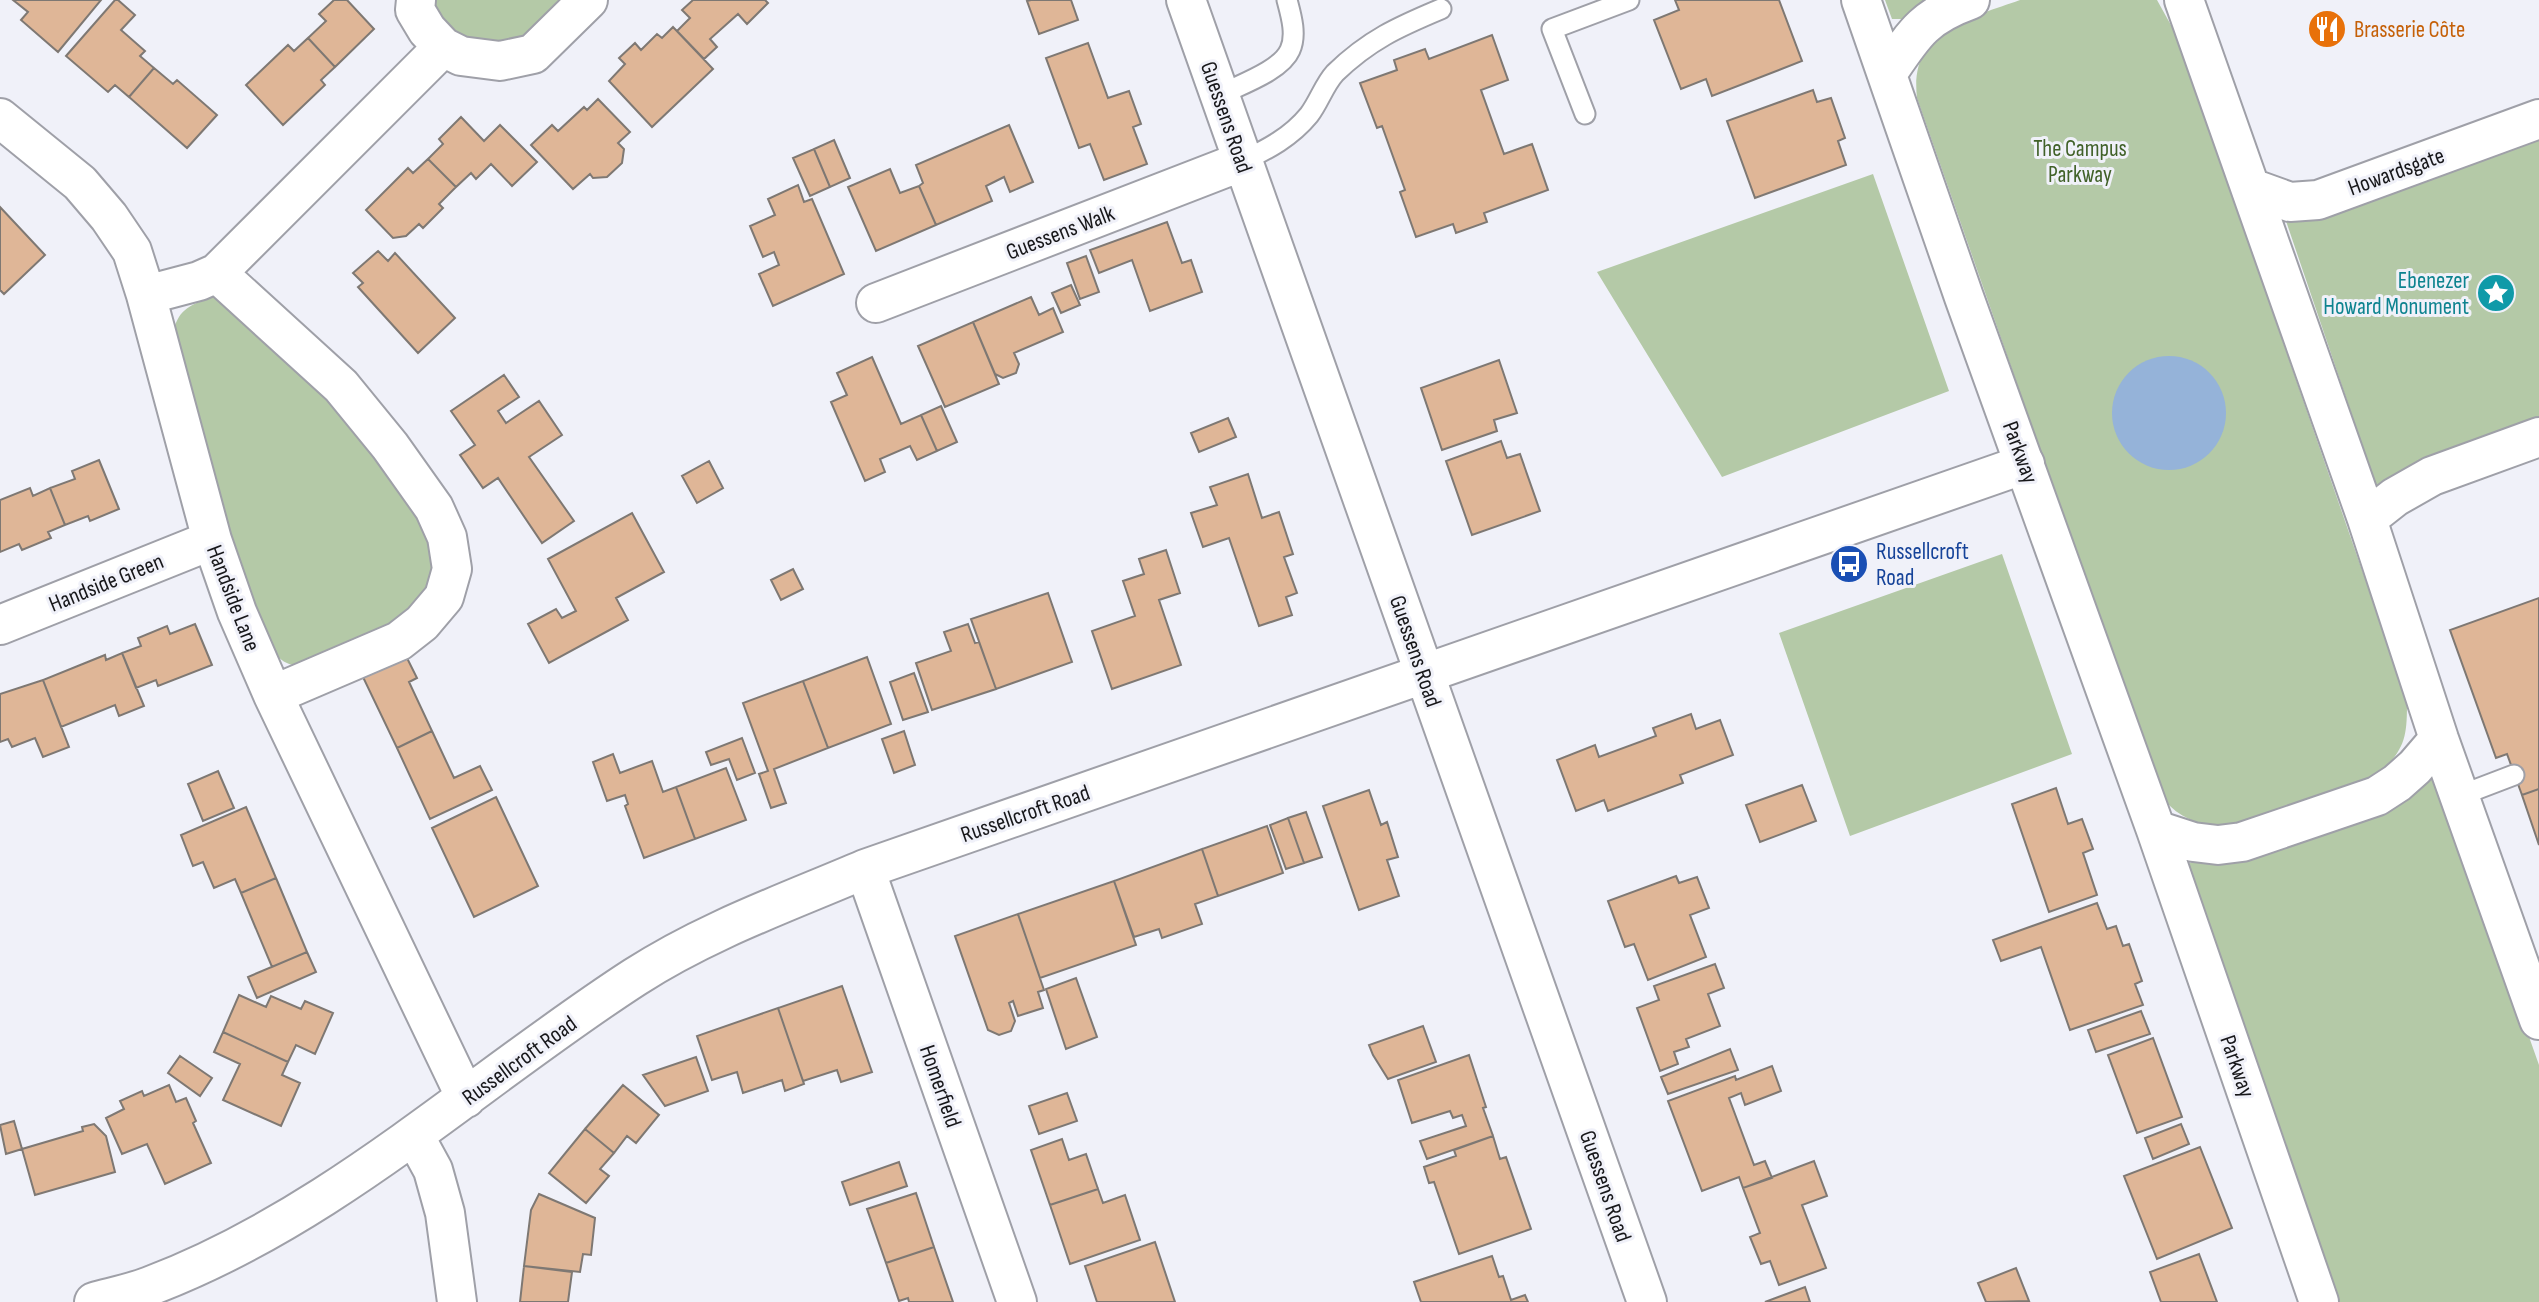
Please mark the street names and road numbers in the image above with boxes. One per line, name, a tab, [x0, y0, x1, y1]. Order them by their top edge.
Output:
street label: Guessens Road	[1194, 58, 1258, 177]
street label: Howardsgate	[2344, 142, 2448, 202]
street label: Guessens Walk	[1002, 199, 1119, 266]
street label: Parkway	[1996, 418, 2044, 487]
street label: Handside Lane	[200, 541, 266, 655]
street label: Handside Green	[45, 547, 168, 619]
street label: Guessens Road	[1383, 592, 1447, 711]
street label: Russellcroft Road	[957, 779, 1094, 849]
street label: Russellcroft Road	[457, 1010, 582, 1112]
street label: Parkway	[2213, 1032, 2261, 1101]
street label: Homerfield	[913, 1041, 967, 1131]
street label: Guessens Road	[1573, 1127, 1637, 1246]

